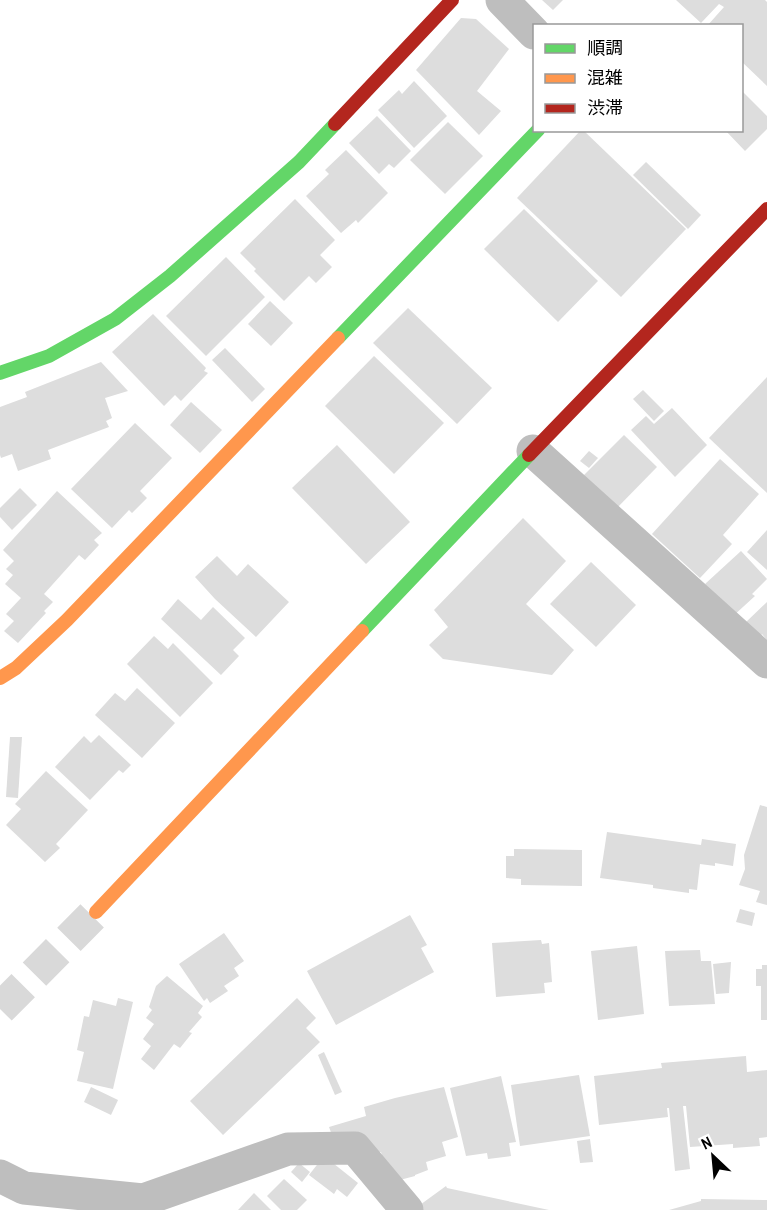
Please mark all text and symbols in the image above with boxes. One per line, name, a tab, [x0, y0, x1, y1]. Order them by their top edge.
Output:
legend	[533, 24, 743, 132]
text: 順調	[587, 35, 623, 60]
text: 混雑	[587, 65, 623, 90]
text: 渋滞	[587, 95, 623, 120]
north arrow	[683, 1126, 743, 1186]
text: N	[697, 1131, 716, 1154]

